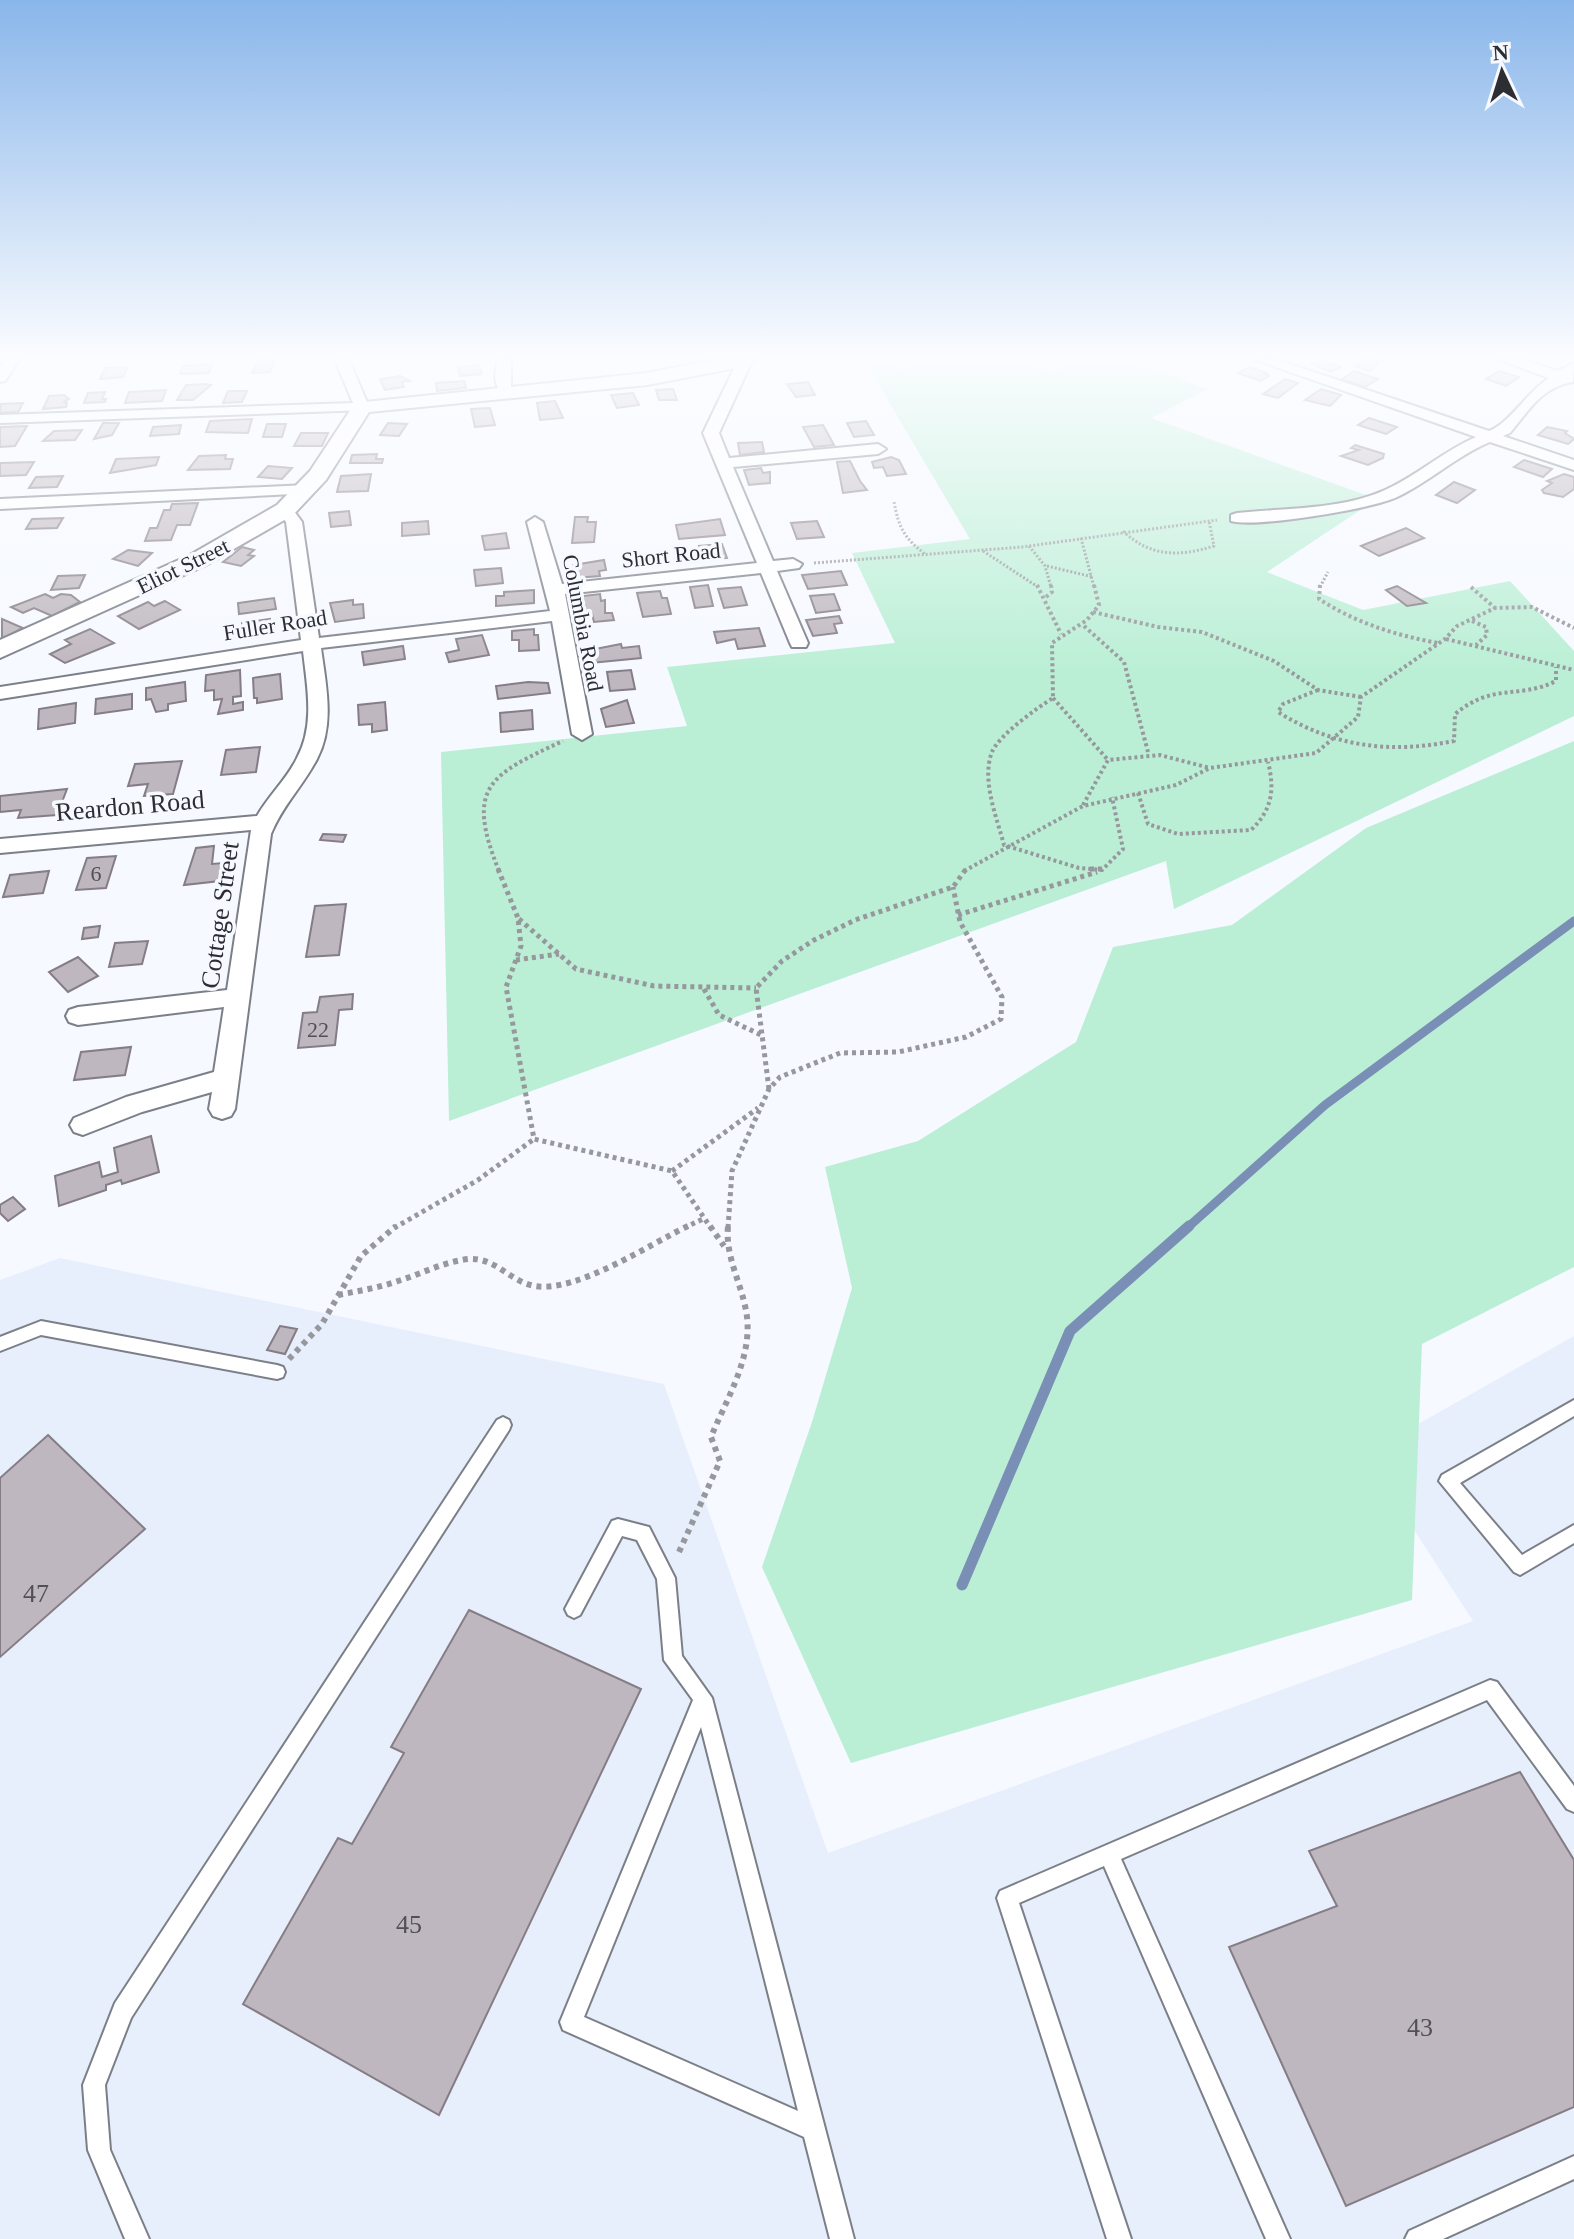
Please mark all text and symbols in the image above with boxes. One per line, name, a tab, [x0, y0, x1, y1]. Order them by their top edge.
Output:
north arrow	[1462, 32, 1542, 112]
text: N	[1492, 40, 1510, 66]
street label: Eliot Street	[133, 533, 233, 599]
street label: Short Road	[620, 537, 722, 573]
street label: Columbia Road	[557, 553, 609, 693]
street label: Fuller Road	[221, 604, 329, 646]
street label: Reardon Road	[54, 785, 206, 827]
street label: Cottage Street	[195, 839, 245, 990]
house number: 6	[91, 861, 102, 886]
house number: 22	[307, 1017, 329, 1042]
house number: 47	[23, 1579, 49, 1608]
house number: 45	[396, 1910, 422, 1939]
house number: 43	[1407, 2013, 1433, 2042]

